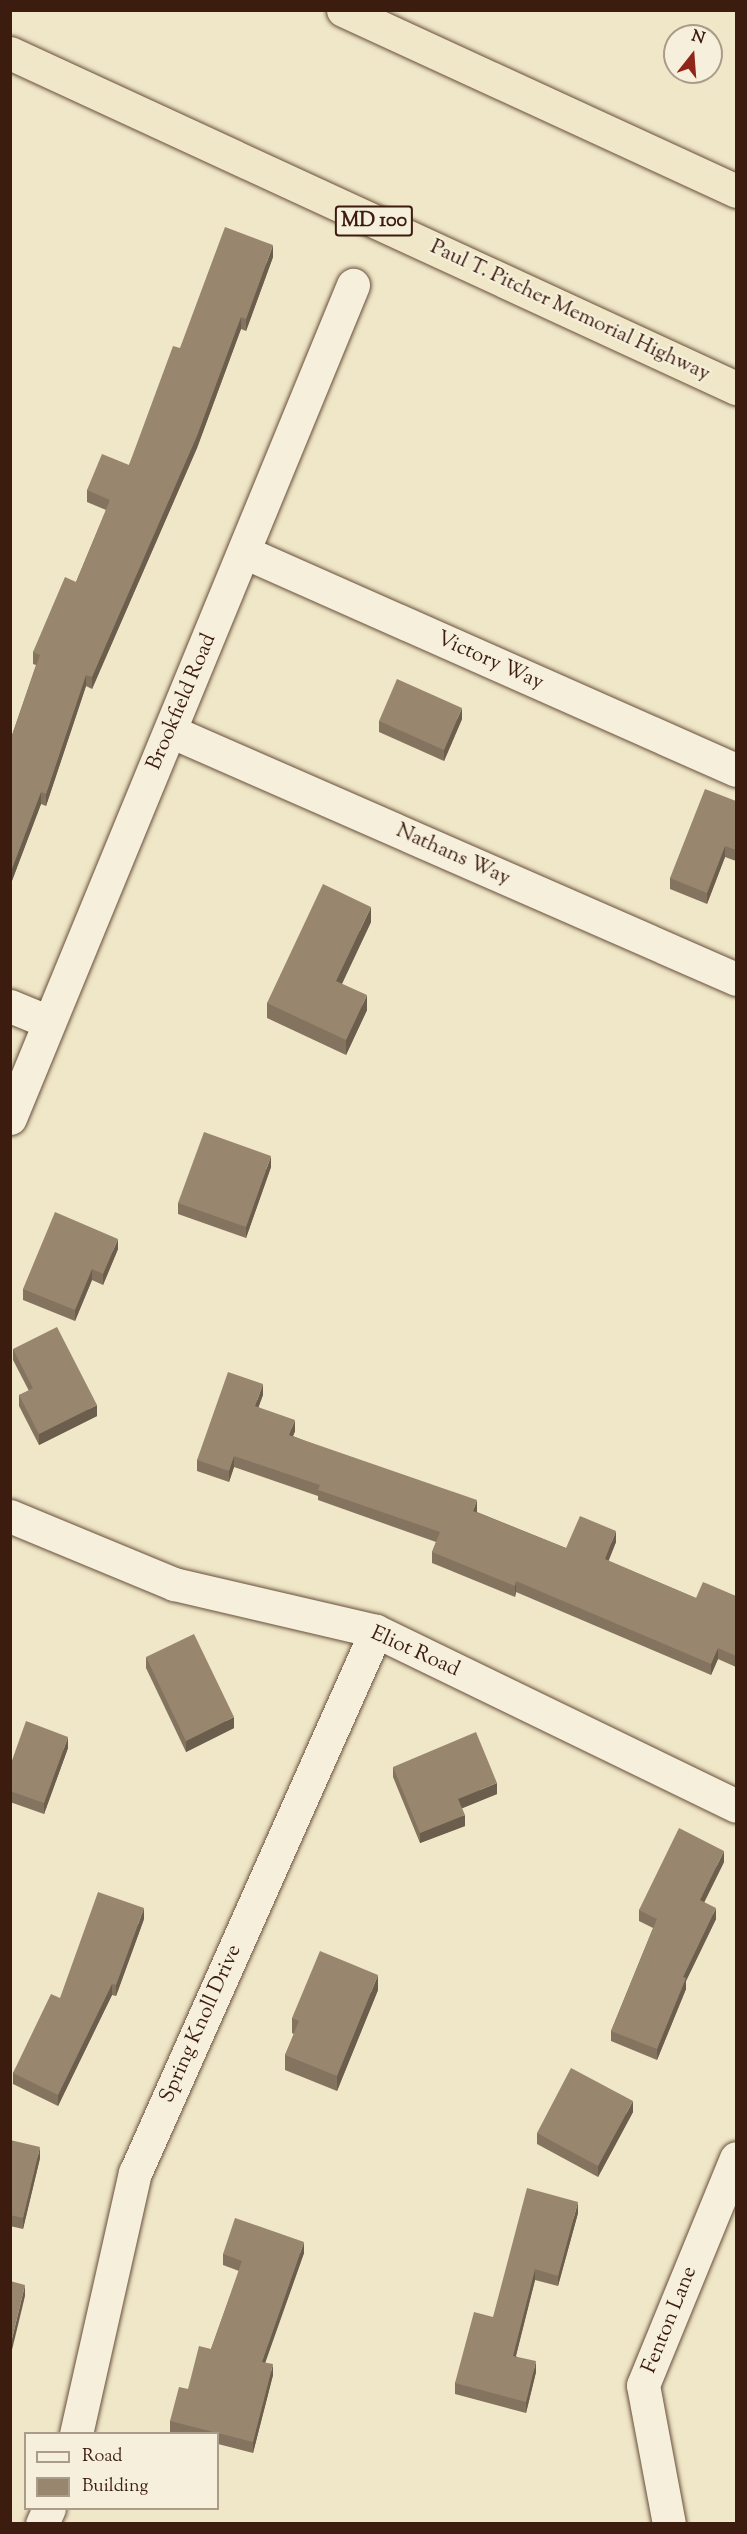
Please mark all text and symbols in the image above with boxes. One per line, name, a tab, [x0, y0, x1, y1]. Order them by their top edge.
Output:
north arrow	[663, 24, 723, 84]
text: N	[688, 25, 707, 51]
road number: MD 100	[334, 204, 415, 238]
street label: Paul T. Pitcher Memorial Highway	[426, 235, 714, 387]
street label: Victory Way	[433, 626, 547, 696]
street label: Brookfield Road	[142, 630, 222, 774]
street label: Nathans Way	[392, 819, 514, 891]
street label: Eliot Road	[367, 1621, 463, 1683]
street label: Spring Knoll Drive	[155, 1941, 247, 2107]
street label: Fenton Lane	[637, 2263, 703, 2377]
legend	[24, 2432, 219, 2510]
text: Road	[82, 2444, 122, 2470]
text: Building	[82, 2474, 148, 2500]

